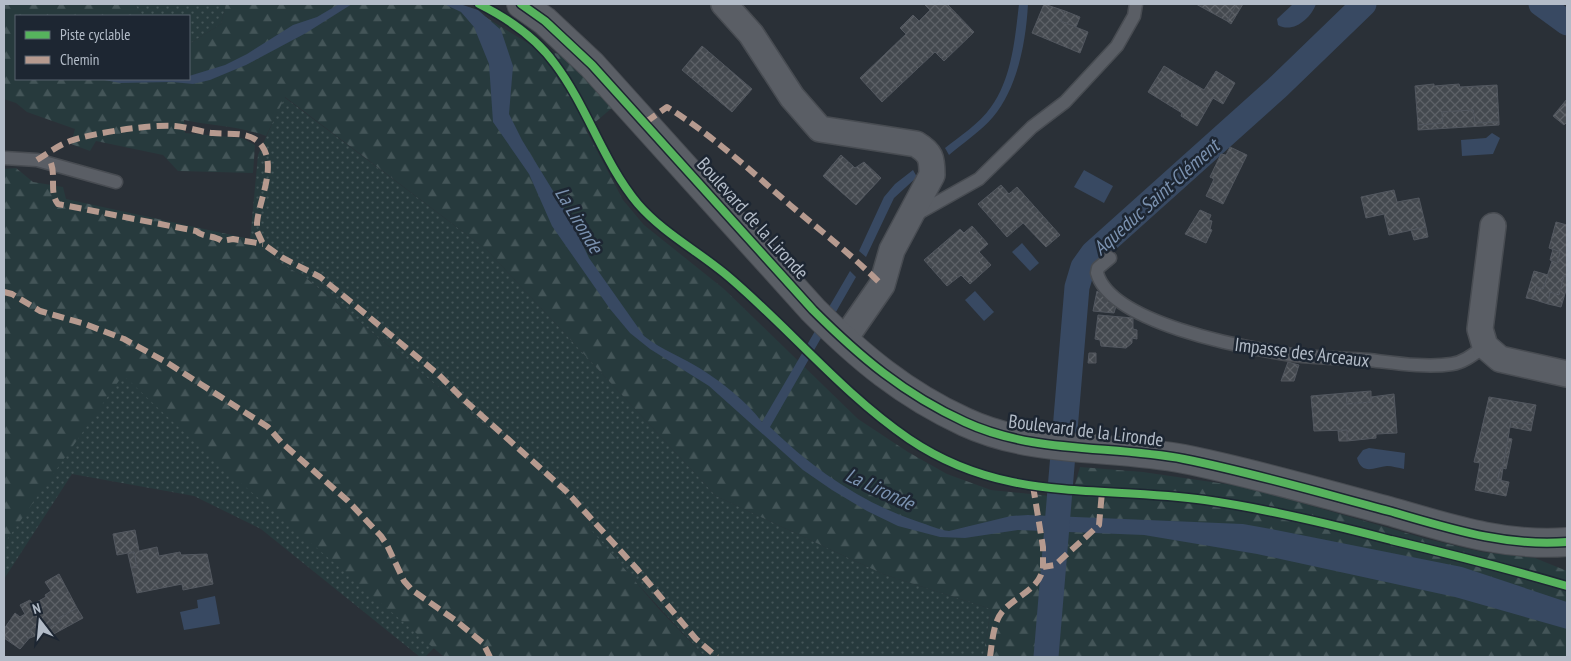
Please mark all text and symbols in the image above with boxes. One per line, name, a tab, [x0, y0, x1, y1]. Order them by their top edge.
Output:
legend	[15, 15, 190, 80]
text: Piste cyclable	[60, 25, 130, 44]
text: Chemin	[60, 50, 99, 69]
water label: Aqueduc Saint-Clément	[1087, 132, 1226, 261]
street label: Boulevard de la Lironde	[692, 152, 814, 284]
water label: La Lironde	[549, 182, 610, 259]
street label: Impasse des Arceaux	[1233, 332, 1371, 372]
street label: Boulevard de la Lironde	[1007, 409, 1165, 451]
water label: La Lironde	[842, 462, 920, 517]
north arrow	[15, 596, 65, 646]
text: N	[30, 599, 43, 618]

